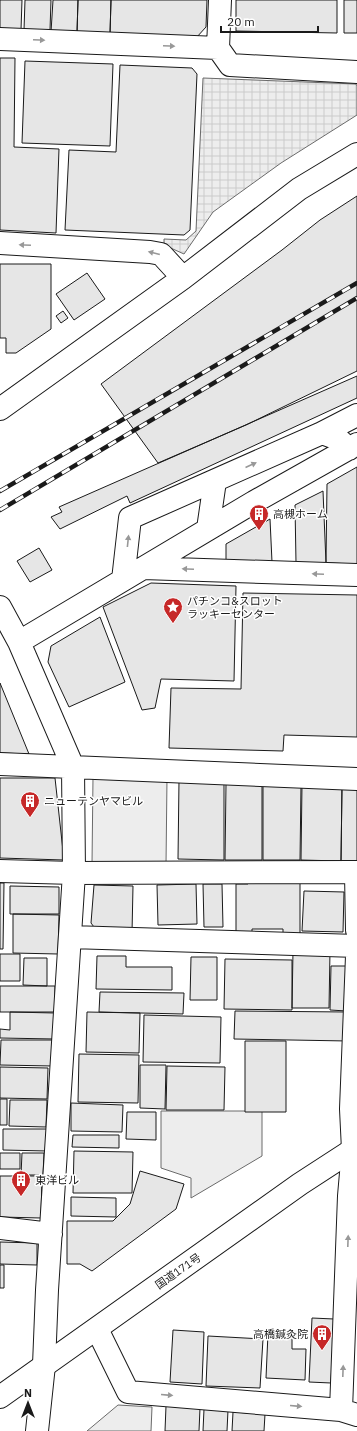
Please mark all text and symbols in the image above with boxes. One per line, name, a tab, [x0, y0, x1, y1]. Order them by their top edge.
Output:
scale bar	[221, 8, 318, 34]
text: 20 m	[227, 14, 255, 29]
one-way arrow	[33, 37, 45, 44]
one-way arrow	[163, 42, 175, 49]
one-way arrow	[19, 241, 31, 248]
one-way arrow	[148, 250, 160, 256]
one-way arrow	[245, 462, 256, 468]
building icon: 高槻ホーム	[248, 503, 270, 531]
place label: 高槻ホーム	[273, 507, 328, 521]
one-way arrow	[124, 535, 131, 547]
one-way arrow	[182, 566, 194, 573]
one-way arrow	[311, 571, 324, 577]
place label: パチンコ&スロット ラッキーセンター	[187, 594, 283, 621]
place icon: パチンコ&スロット ラッキーセンター	[162, 596, 184, 624]
building icon: ニューテンヤマビル	[19, 790, 41, 818]
place label: ニューテンヤマビル	[44, 794, 143, 808]
building icon: 東洋ビル	[10, 1169, 32, 1197]
place label: 東洋ビル	[35, 1173, 79, 1187]
one-way arrow	[344, 1235, 351, 1247]
street label: 国道171号	[152, 1250, 204, 1292]
building icon: 高橋鍼灸院	[311, 1323, 333, 1351]
place label: 高橋鍼灸院	[253, 1327, 308, 1341]
one-way arrow	[339, 1365, 346, 1377]
north arrow	[8, 1383, 48, 1423]
text: N	[24, 1386, 32, 1400]
one-way arrow	[161, 1391, 173, 1398]
one-way arrow	[290, 1403, 302, 1409]

